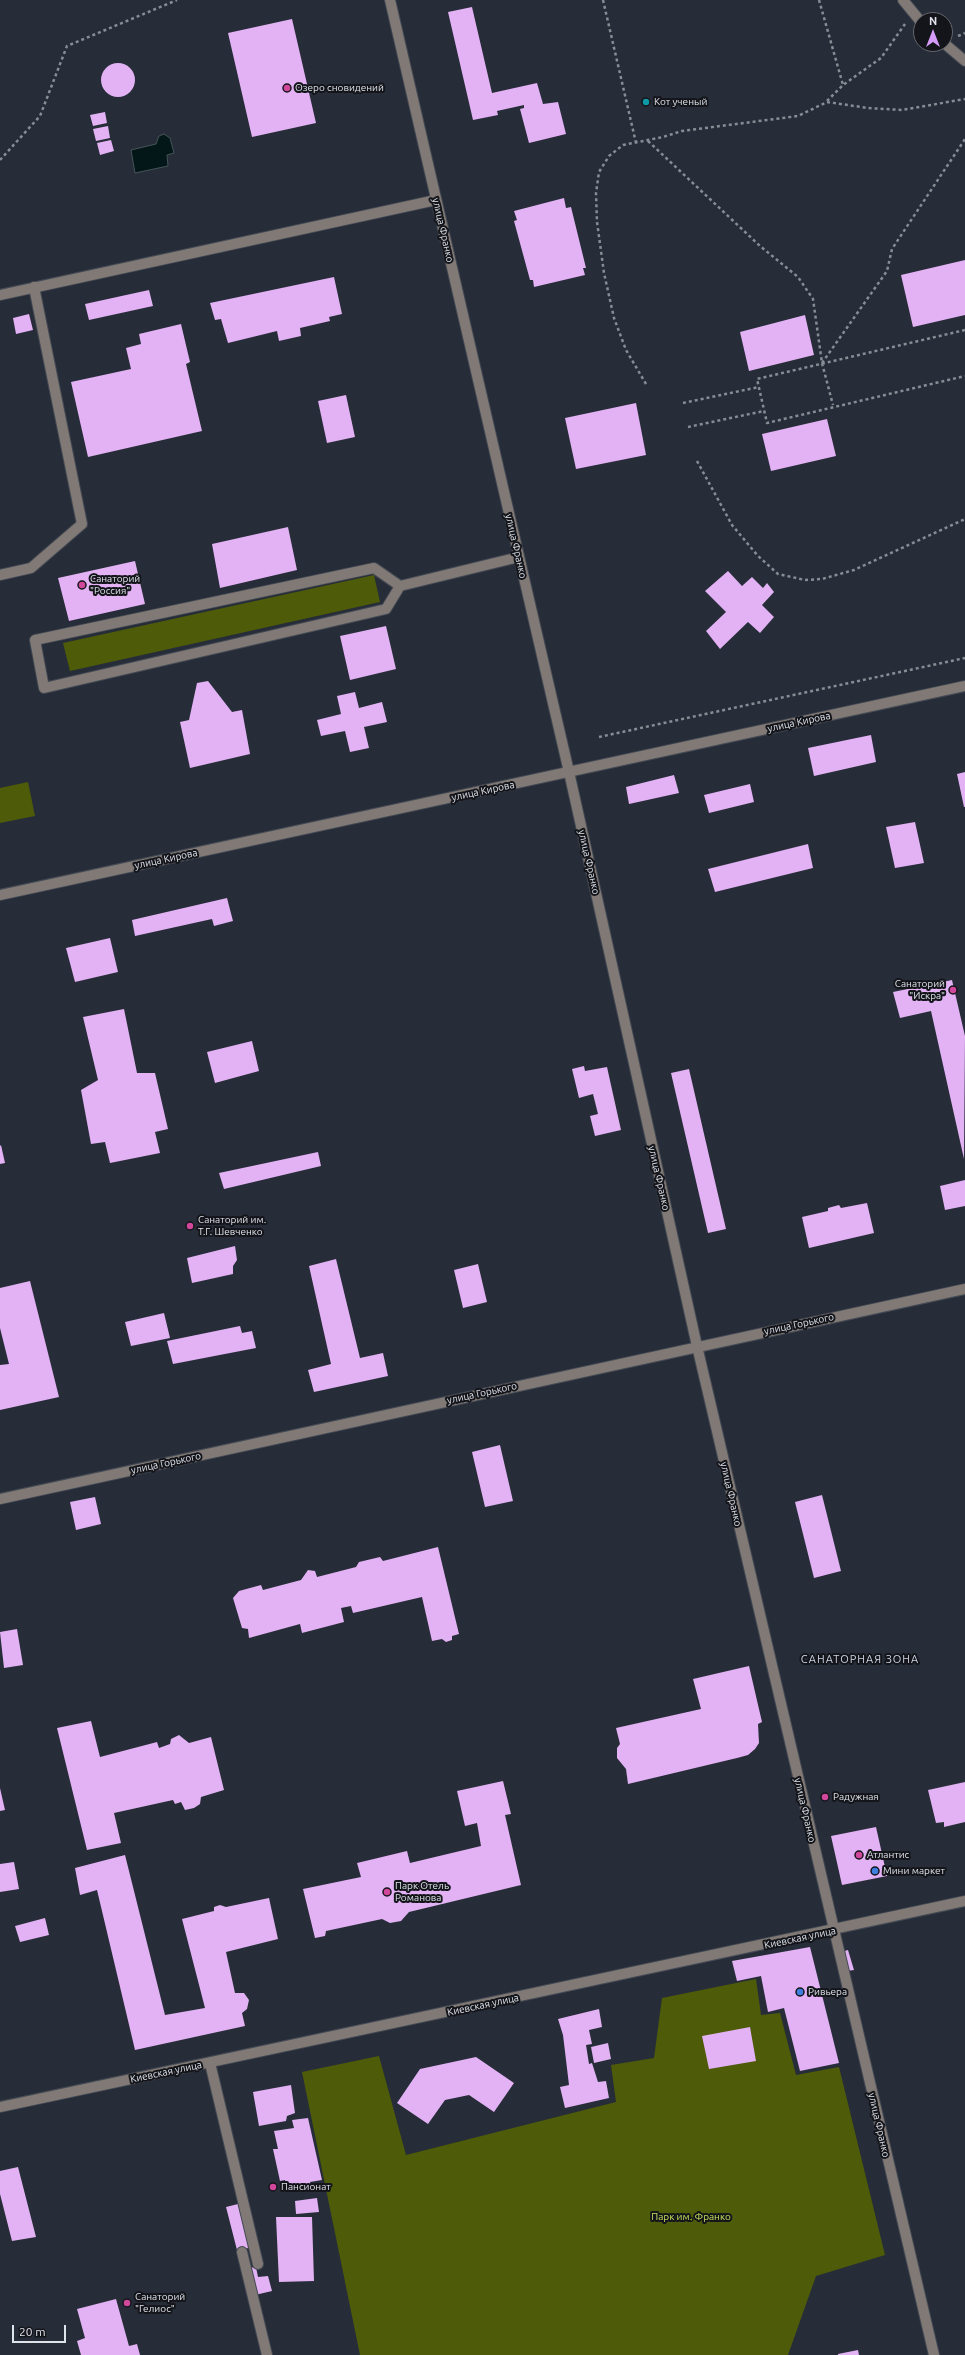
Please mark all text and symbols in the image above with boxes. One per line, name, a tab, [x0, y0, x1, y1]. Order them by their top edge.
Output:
north arrow	[913, 12, 953, 52]
text: N	[929, 15, 937, 27]
place label: Озеро сновидений	[295, 82, 384, 94]
marker: Озеро сновидений	[282, 83, 292, 93]
place label: Кот ученый	[654, 96, 707, 108]
marker: Кот ученый	[641, 97, 651, 107]
street label: улица Франко	[430, 197, 456, 263]
street label: улица Франко	[503, 513, 529, 579]
place label: Санаторий "Россия"	[90, 573, 140, 596]
marker: Санаторий "Россия"	[77, 580, 87, 590]
street label: улица Кирова	[766, 709, 832, 735]
street label: улица Кирова	[450, 778, 516, 804]
street label: улица Франко	[576, 829, 602, 895]
street label: улица Кирова	[133, 846, 199, 872]
place label: Санаторий "Искра"	[895, 978, 945, 1002]
marker: Санаторий "Искра"	[948, 985, 958, 995]
street label: улица Франко	[646, 1145, 672, 1211]
place label: Санаторий им. Т.Г. Шевченко	[198, 1214, 266, 1238]
marker: Санаторий им. Т.Г. Шевченко	[185, 1221, 195, 1231]
street label: улица Горького	[763, 1311, 835, 1337]
street label: улица Горького	[446, 1380, 518, 1406]
street label: улица Горького	[130, 1450, 202, 1476]
street label: улица Франко	[718, 1461, 744, 1527]
district label: САНАТОРНАЯ ЗОНА	[801, 1652, 919, 1666]
street label: улица Франко	[792, 1777, 818, 1843]
place label: Радужная	[833, 1791, 879, 1803]
marker: Радужная	[820, 1792, 830, 1802]
place label: Атлантис	[867, 1849, 909, 1861]
marker: Атлантис	[854, 1850, 864, 1860]
place label: Мини маркет	[883, 1865, 945, 1877]
marker: Мини маркет	[870, 1866, 880, 1876]
place label: Парк Отель Романова	[395, 1880, 449, 1904]
marker: Парк Отель Романова	[382, 1887, 392, 1897]
street label: Киевская улица	[763, 1925, 837, 1951]
place label: Ривьера	[808, 1986, 847, 1998]
marker: Ривьера	[795, 1987, 805, 1997]
street label: Киевская улица	[446, 1992, 520, 2018]
street label: Киевская улица	[129, 2059, 203, 2085]
street label: улица Франко	[866, 2092, 892, 2158]
place label: Пансионат	[281, 2181, 331, 2193]
marker: Пансионат	[268, 2182, 278, 2192]
park label: Парк им. Франко	[651, 2211, 731, 2223]
place label: Санаторий "Гелиос"	[135, 2291, 185, 2314]
marker: Санаторий "Гелиос"	[122, 2298, 132, 2308]
scale bar	[14, 2317, 68, 2343]
text: 20 m	[19, 2325, 46, 2338]

